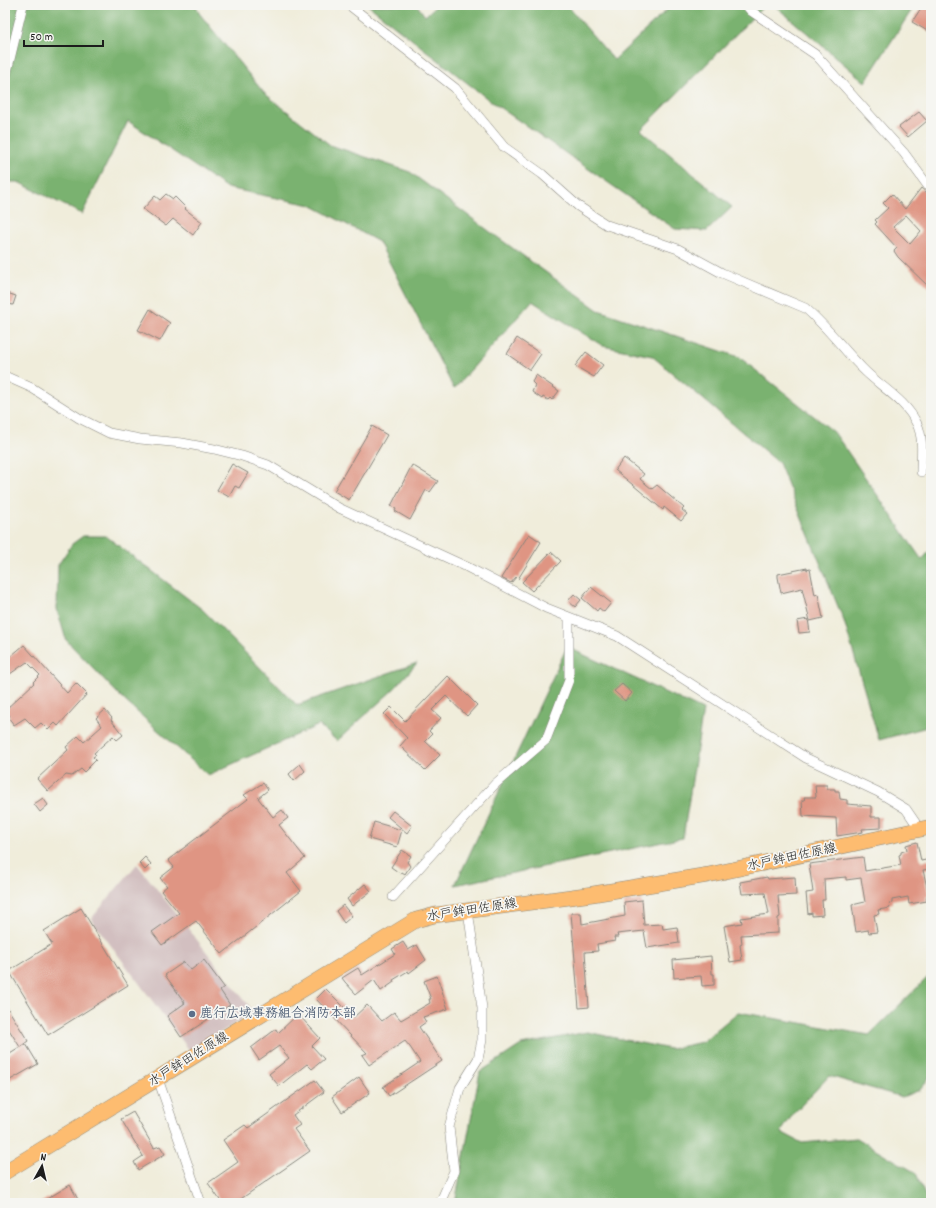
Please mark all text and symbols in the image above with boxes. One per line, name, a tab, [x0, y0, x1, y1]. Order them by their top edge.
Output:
scale bar	[24, 22, 103, 48]
text: 50 m	[30, 29, 53, 46]
street label: 水戸鉾田佐原線	[746, 839, 839, 877]
street label: 水戸鉾田佐原線	[426, 894, 519, 928]
place label: 鹿行広域事務組合消防本部	[200, 1005, 356, 1024]
marker: 鹿行広域事務組合消防本部	[187, 1009, 197, 1019]
street label: 水戸鉾田佐原線	[145, 1027, 233, 1092]
north arrow	[22, 1146, 62, 1186]
text: N	[39, 1150, 47, 1166]

